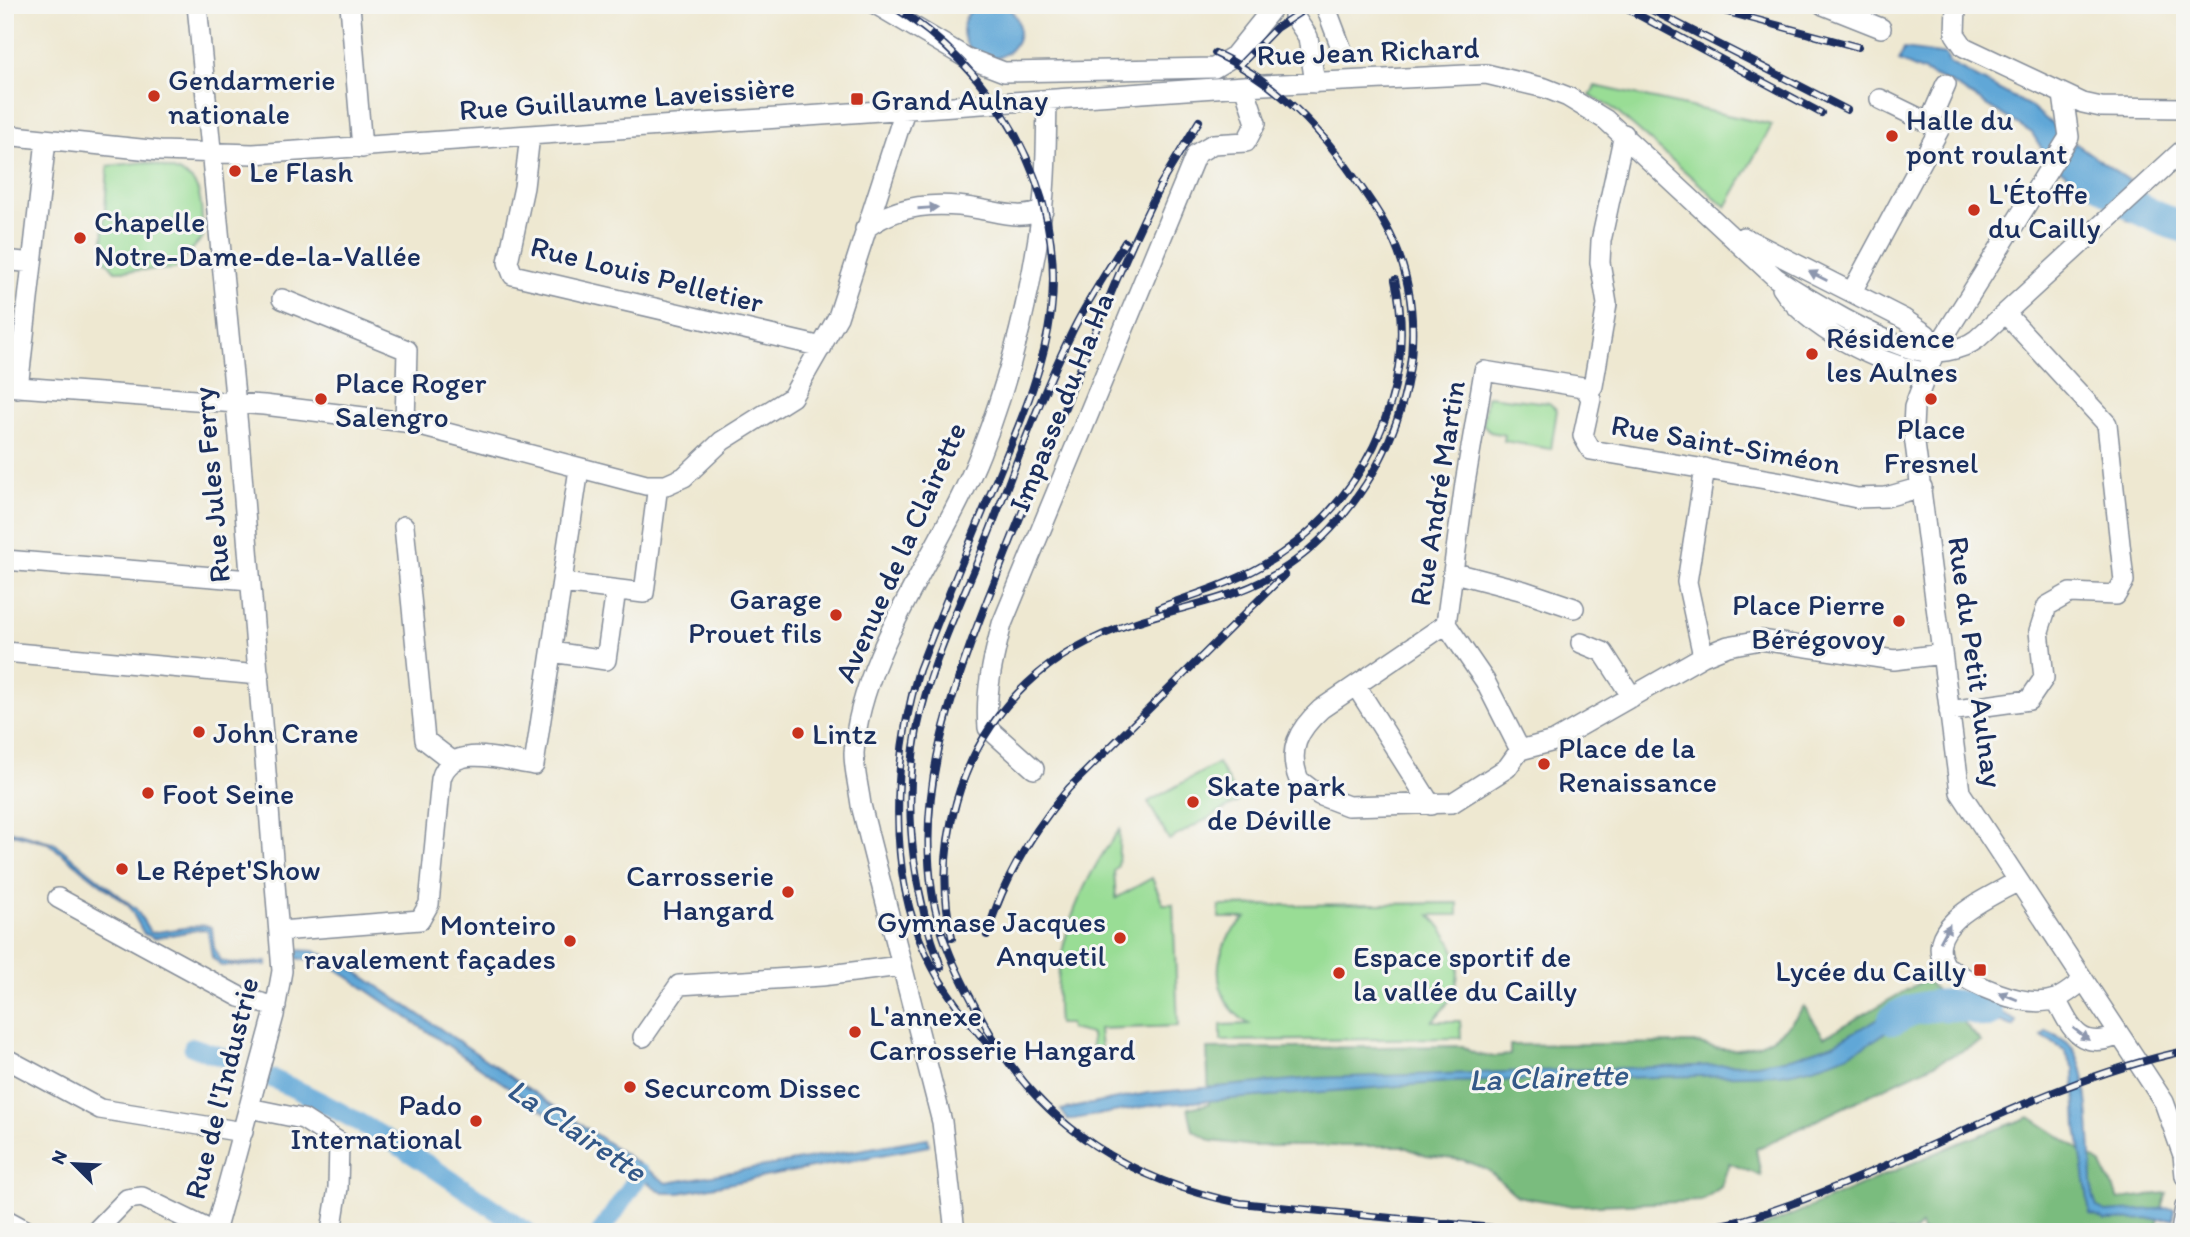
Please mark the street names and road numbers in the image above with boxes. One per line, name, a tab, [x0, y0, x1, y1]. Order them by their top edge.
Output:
street label: Rue Jean Richard	[1256, 29, 1480, 73]
street label: Rue Guillaume Laveissière	[458, 68, 796, 128]
street label: Rue Louis Pelletier	[527, 227, 768, 321]
street label: Impasse du Ha Ha	[1000, 287, 1122, 517]
street label: Rue André Martin	[1401, 378, 1473, 608]
street label: Rue Jules Ferry	[184, 386, 238, 584]
street label: Rue Saint-Siméon	[1608, 406, 1844, 482]
street label: Avenue de la Clairette	[826, 416, 974, 688]
street label: Rue du Petit Aulnay	[1940, 534, 2012, 790]
street label: Rue de l'Industrie	[176, 973, 266, 1203]

